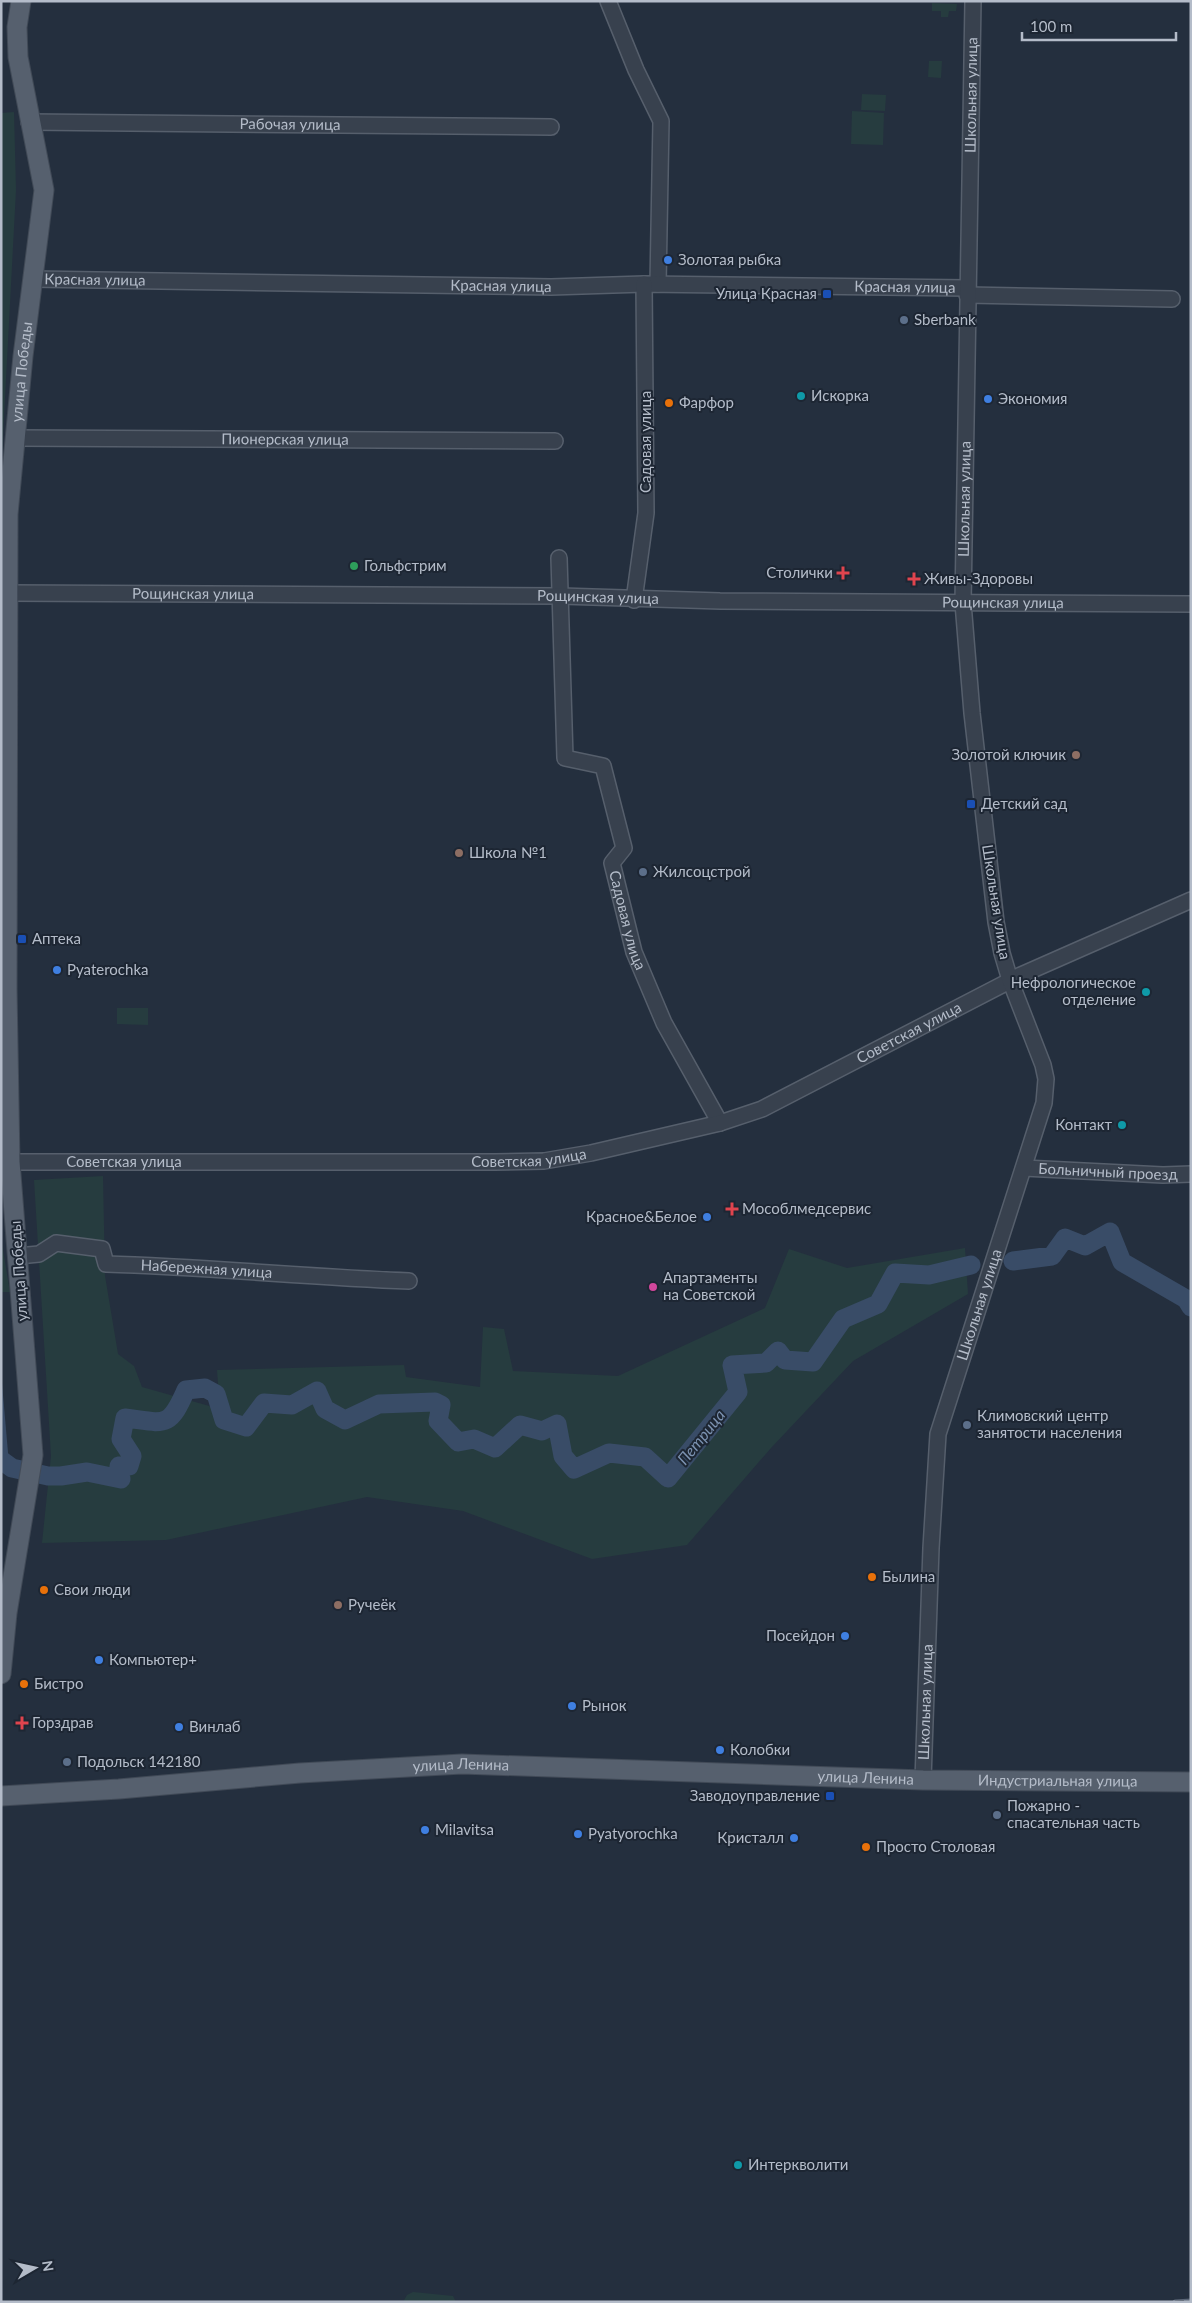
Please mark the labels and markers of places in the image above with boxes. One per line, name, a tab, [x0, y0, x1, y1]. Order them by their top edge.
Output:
place label: Золотая рыбка	[678, 250, 781, 268]
marker: Золотая рыбка	[662, 254, 674, 266]
place label: Улица Красная	[716, 284, 817, 302]
marker: Улица Красная	[821, 288, 833, 300]
place label: Sberbank	[914, 310, 976, 328]
marker: Sberbank	[898, 314, 910, 326]
place label: Искорка	[811, 386, 869, 404]
place label: Экономия	[998, 389, 1068, 407]
marker: Искорка	[795, 390, 807, 402]
place label: Фарфор	[679, 393, 734, 411]
marker: Экономия	[982, 393, 994, 405]
marker: Фарфор	[663, 397, 675, 409]
place label: Гольфстрим	[364, 556, 447, 574]
marker: Гольфстрим	[348, 560, 360, 572]
place label: Столички	[766, 563, 833, 581]
marker: Столички	[837, 567, 849, 579]
place label: Живы-Здоровы	[924, 569, 1033, 587]
marker: Живы-Здоровы	[908, 573, 920, 585]
place label: Золотой ключик	[952, 745, 1066, 763]
marker: Золотой ключик	[1070, 749, 1082, 761]
place label: Детский сад	[981, 794, 1067, 812]
marker: Детский сад	[965, 798, 977, 810]
place label: Школа №1	[469, 843, 547, 861]
marker: Школа №1	[453, 847, 465, 859]
place label: Жилсоцстрой	[653, 862, 751, 880]
marker: Жилсоцстрой	[637, 866, 649, 878]
place label: Аптека	[32, 929, 81, 947]
marker: Аптека	[16, 933, 28, 945]
place label: Pyaterochka	[67, 960, 148, 978]
marker: Pyaterochka	[51, 964, 63, 976]
place label: Нефрологическое отделение	[1011, 973, 1136, 1008]
marker: Нефрологическое отделение	[1140, 986, 1152, 998]
place label: Контакт	[1055, 1115, 1112, 1133]
marker: Контакт	[1116, 1119, 1128, 1131]
place label: Мособлмедсервис	[742, 1199, 871, 1217]
marker: Мособлмедсервис	[726, 1203, 738, 1215]
place label: Красное&Белое	[586, 1207, 697, 1225]
marker: Красное&Белое	[701, 1211, 713, 1223]
place label: Апартаменты на Советской	[663, 1268, 758, 1303]
marker: Апартаменты на Советской	[647, 1281, 659, 1293]
place label: Климовский центр занятости населения	[977, 1406, 1122, 1441]
marker: Климовский центр занятости населения	[961, 1419, 973, 1431]
place label: Былина	[882, 1567, 935, 1585]
marker: Былина	[866, 1571, 878, 1583]
place label: Свои люди	[54, 1580, 131, 1598]
marker: Свои люди	[38, 1584, 50, 1596]
place label: Ручеёк	[348, 1595, 396, 1613]
marker: Ручеёк	[332, 1599, 344, 1611]
place label: Посейдон	[766, 1626, 835, 1644]
marker: Посейдон	[839, 1630, 851, 1642]
place label: Компьютер+	[109, 1650, 197, 1668]
marker: Компьютер+	[93, 1654, 105, 1666]
place label: Бистро	[34, 1674, 83, 1692]
marker: Бистро	[18, 1678, 30, 1690]
place label: Рынок	[582, 1696, 627, 1714]
marker: Рынок	[566, 1700, 578, 1712]
place label: Горздрав	[32, 1713, 94, 1731]
marker: Горздрав	[16, 1717, 28, 1729]
place label: Винлаб	[189, 1717, 241, 1735]
marker: Винлаб	[173, 1721, 185, 1733]
place label: Колобки	[730, 1740, 790, 1758]
marker: Колобки	[714, 1744, 726, 1756]
place label: Подольск 142180	[77, 1752, 201, 1770]
marker: Подольск 142180	[61, 1756, 73, 1768]
place label: Заводоуправление	[690, 1786, 820, 1804]
marker: Заводоуправление	[824, 1790, 836, 1802]
place label: Пожарно - спасательная часть	[1007, 1796, 1140, 1831]
marker: Пожарно - спасательная часть	[991, 1809, 1003, 1821]
place label: Milavitsa	[435, 1820, 494, 1838]
marker: Milavitsa	[419, 1824, 431, 1836]
place label: Pyatyorochka	[588, 1824, 678, 1842]
marker: Pyatyorochka	[572, 1828, 584, 1840]
place label: Кристалл	[717, 1828, 784, 1846]
marker: Кристалл	[788, 1832, 800, 1844]
place label: Просто Столовая	[876, 1837, 995, 1855]
marker: Просто Столовая	[860, 1841, 872, 1853]
place label: Интеркволити	[748, 2155, 849, 2173]
marker: Интеркволити	[732, 2159, 744, 2171]

